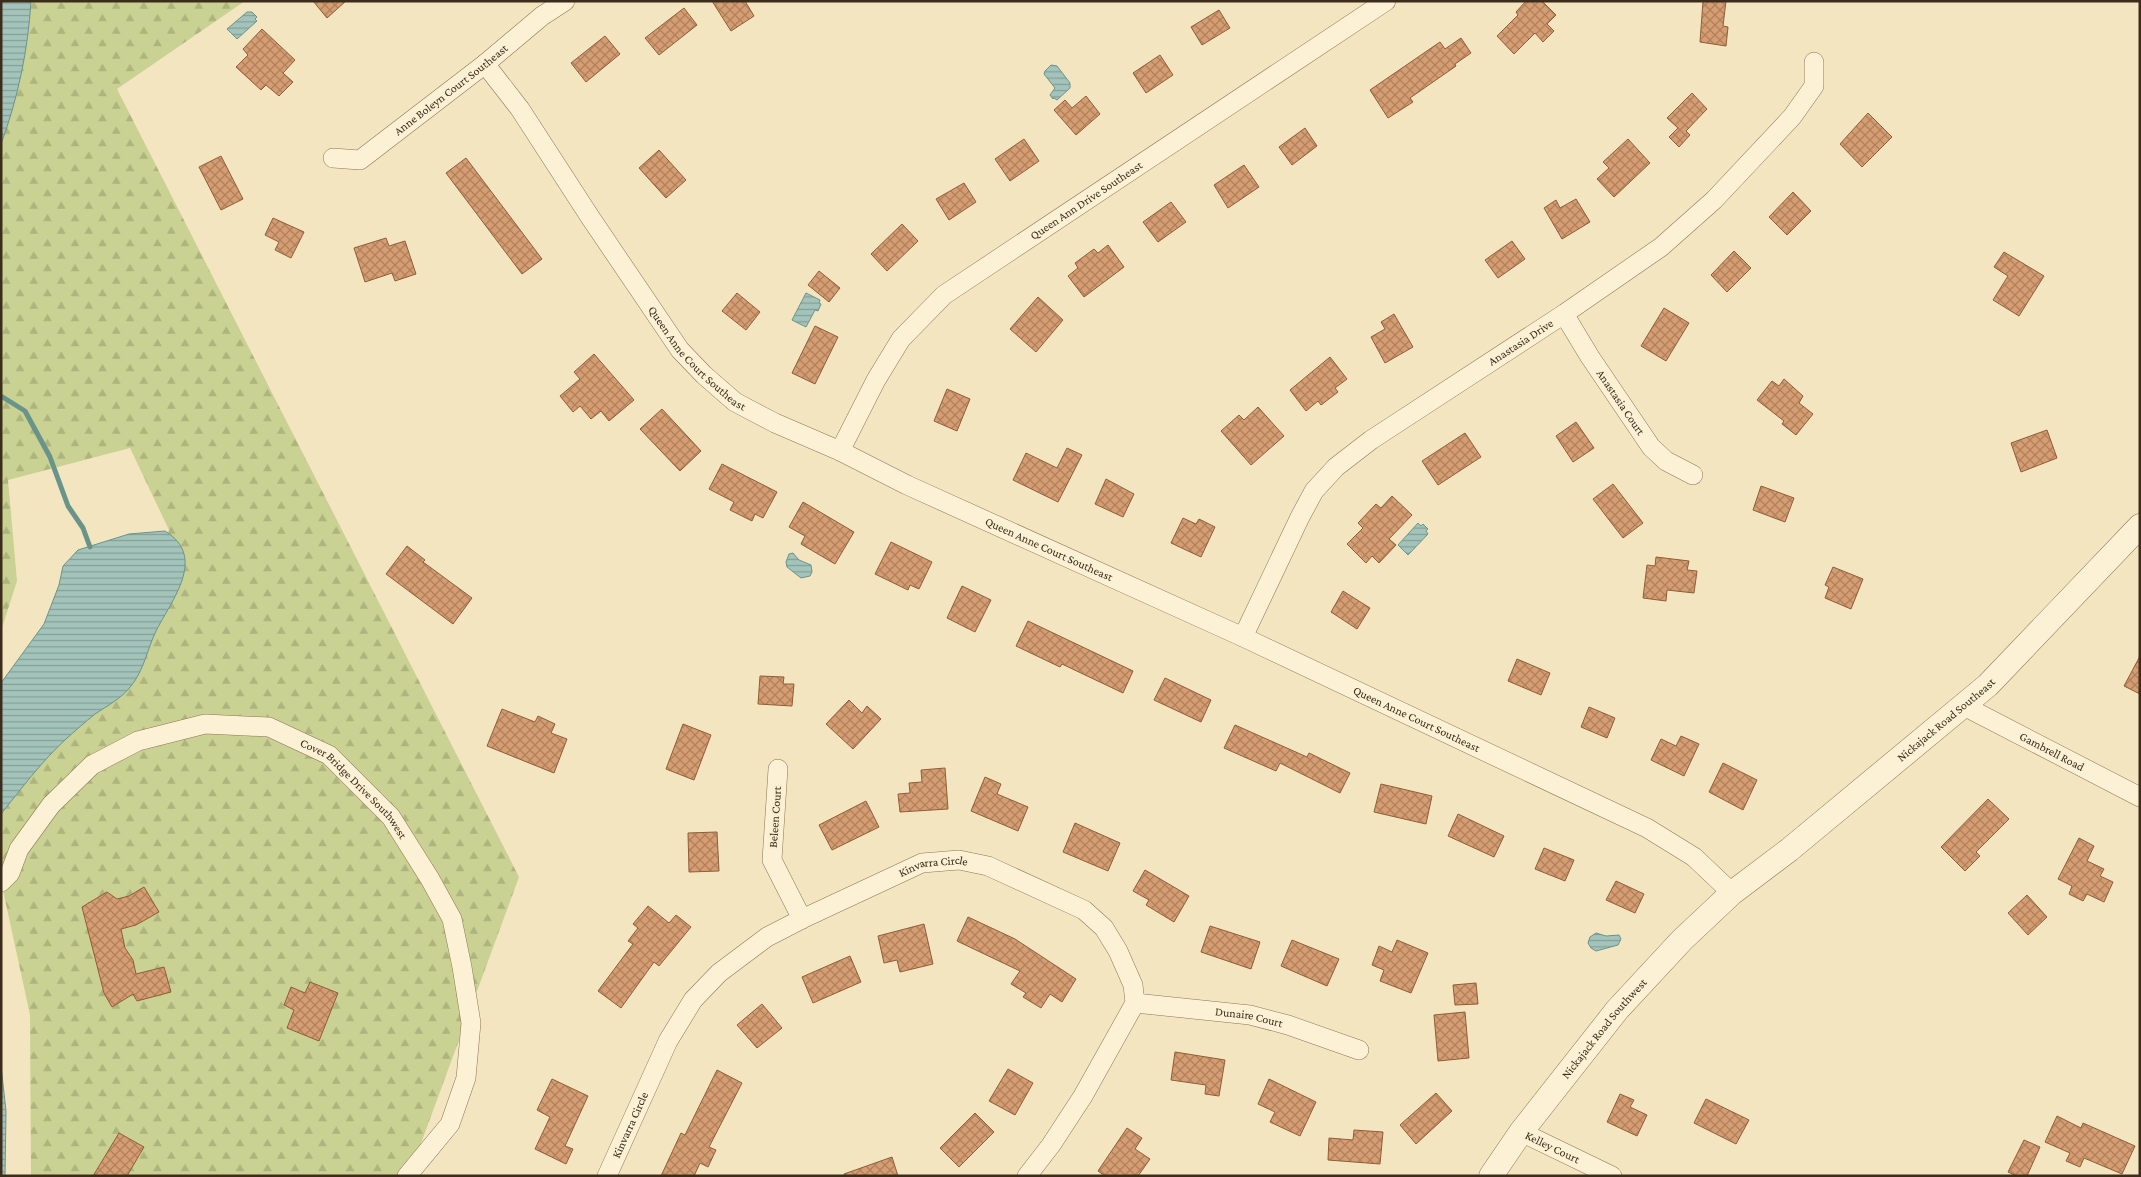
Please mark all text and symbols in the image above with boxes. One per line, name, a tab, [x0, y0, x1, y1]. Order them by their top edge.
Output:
street label: Anne Boleyn Court Southeast	[391, 40, 511, 138]
street label: Queen Ann Drive Southeast	[1027, 157, 1146, 243]
street label: Queen Anne Court Southeast	[645, 303, 749, 414]
street label: Anastasia Drive	[1486, 316, 1556, 369]
street label: Anastasia Court	[1594, 367, 1648, 439]
street label: Queen Anne Court Southeast	[983, 514, 1116, 585]
street label: Nickajack Road Southeast	[1894, 674, 1999, 765]
street label: Queen Anne Court Southeast	[1351, 683, 1483, 756]
street label: Gambrell Road	[2017, 729, 2087, 774]
street label: Cover Bridge Drive Southwest	[298, 736, 411, 842]
street label: Beleen Court	[766, 785, 784, 848]
street label: Kinvarra Circle	[896, 853, 969, 880]
street label: Nickajack Road Southwest	[1559, 975, 1650, 1082]
street label: Dunaire Court	[1214, 1004, 1285, 1031]
street label: Kinvarra Circle	[609, 1090, 651, 1160]
street label: Kelley Court	[1523, 1128, 1583, 1167]

